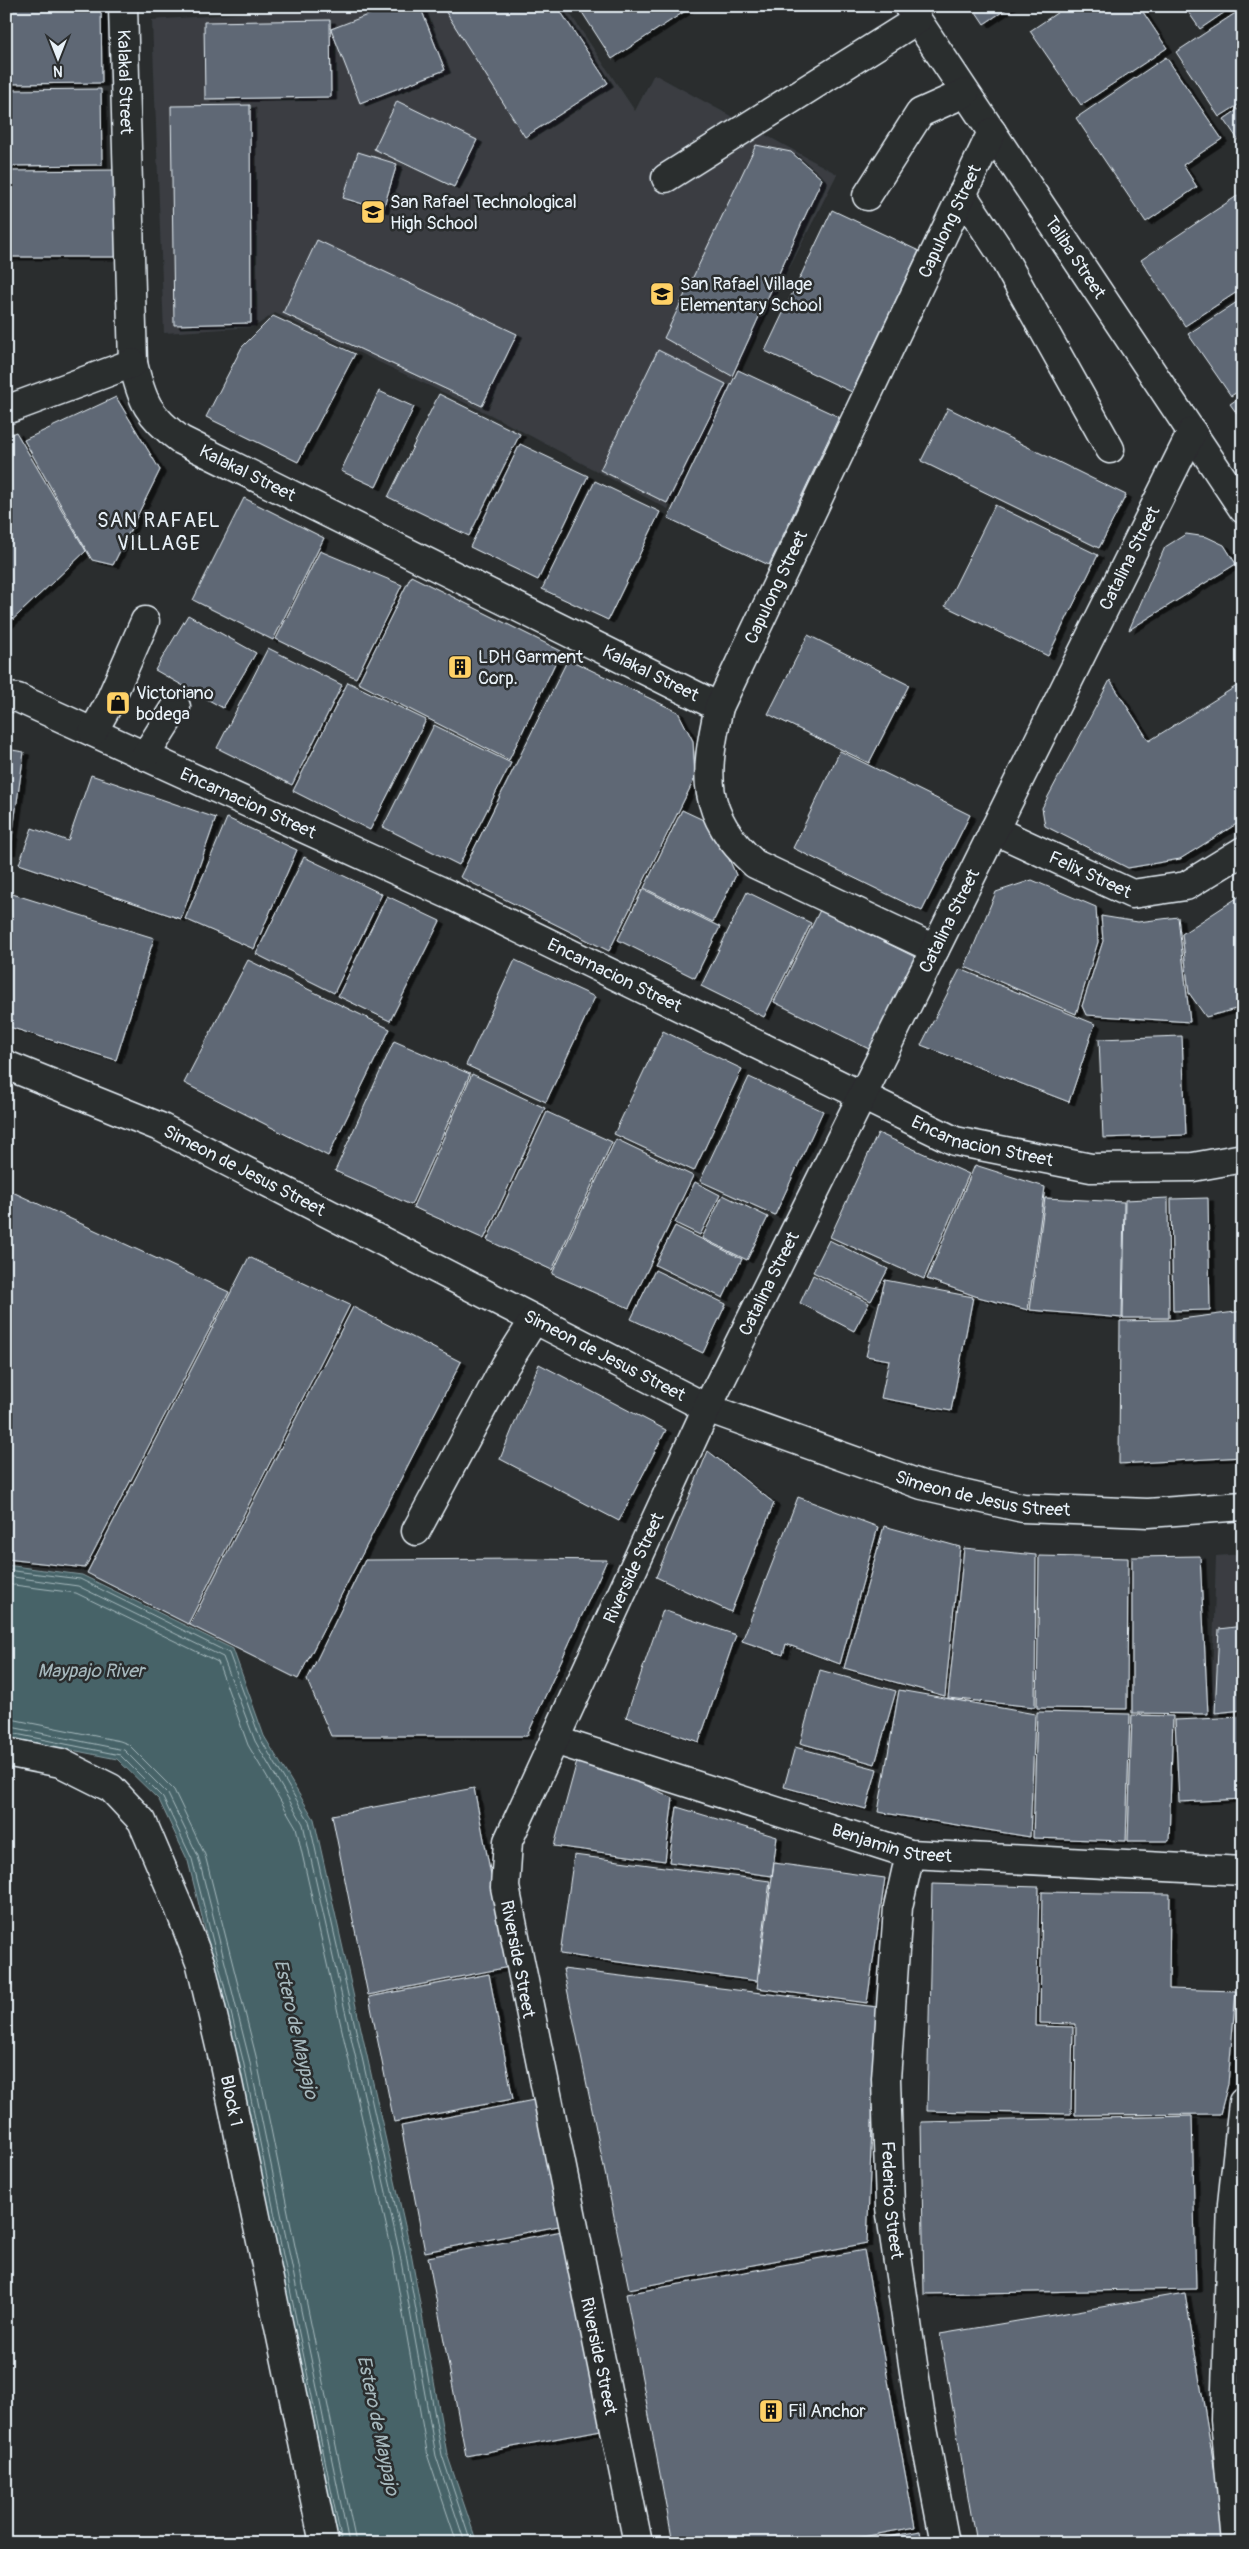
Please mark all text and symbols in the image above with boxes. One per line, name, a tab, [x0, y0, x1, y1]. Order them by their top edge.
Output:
street label: Kalakal Street	[112, 29, 138, 135]
north arrow	[32, 32, 82, 82]
text: N	[53, 62, 63, 79]
street label: Capulong Street	[913, 160, 987, 282]
place label: San Rafael Technological High School	[390, 191, 577, 235]
school or university icon: San Rafael Technological High School	[360, 199, 386, 225]
street label: Taliba Street	[1039, 212, 1111, 304]
place label: San Rafael Village Elementary School	[680, 273, 822, 317]
school or university icon: San Rafael Village Elementary School	[649, 281, 675, 307]
street label: Kalakal Street	[195, 440, 300, 507]
street label: Catalina Street	[1094, 502, 1166, 614]
district label: SAN RAFAEL VILLAGE	[97, 508, 221, 556]
street label: Capulong Street	[740, 526, 813, 648]
street label: Kalakal Street	[598, 640, 703, 707]
place label: LDH Garment Corp.	[478, 646, 584, 690]
building icon: LDH Garment Corp.	[447, 654, 473, 680]
place label: Victoriano bodega	[136, 682, 214, 726]
shop icon: Victoriano bodega	[105, 690, 131, 716]
street label: Encarnacion Street	[176, 762, 320, 845]
street label: Felix Street	[1045, 846, 1136, 904]
street label: Catalina Street	[914, 865, 985, 977]
street label: Encarnacion Street	[543, 933, 686, 1019]
street label: Encarnacion Street	[907, 1111, 1056, 1172]
street label: Simeon de Jesus Street	[160, 1120, 330, 1222]
street label: Catalina Street	[734, 1227, 805, 1340]
street label: Simeon de Jesus Street	[520, 1305, 690, 1407]
street label: Simeon de Jesus Street	[892, 1465, 1072, 1522]
street label: Riverside Street	[599, 1508, 670, 1627]
water label: Maypajo River	[38, 1659, 147, 1683]
street label: Benjamin Street	[829, 1819, 953, 1868]
street label: Riverside Street	[495, 1898, 540, 2021]
water label: Estero de Maypajo	[268, 1957, 324, 2103]
street label: Block 1	[215, 2073, 248, 2128]
street label: Federico Street	[876, 2141, 908, 2261]
street label: Riverside Street	[575, 2295, 622, 2418]
water label: Estero de Maypajo	[352, 2353, 405, 2499]
building icon: Fil Anchor	[758, 2398, 784, 2424]
place label: Fil Anchor	[788, 2400, 866, 2423]

